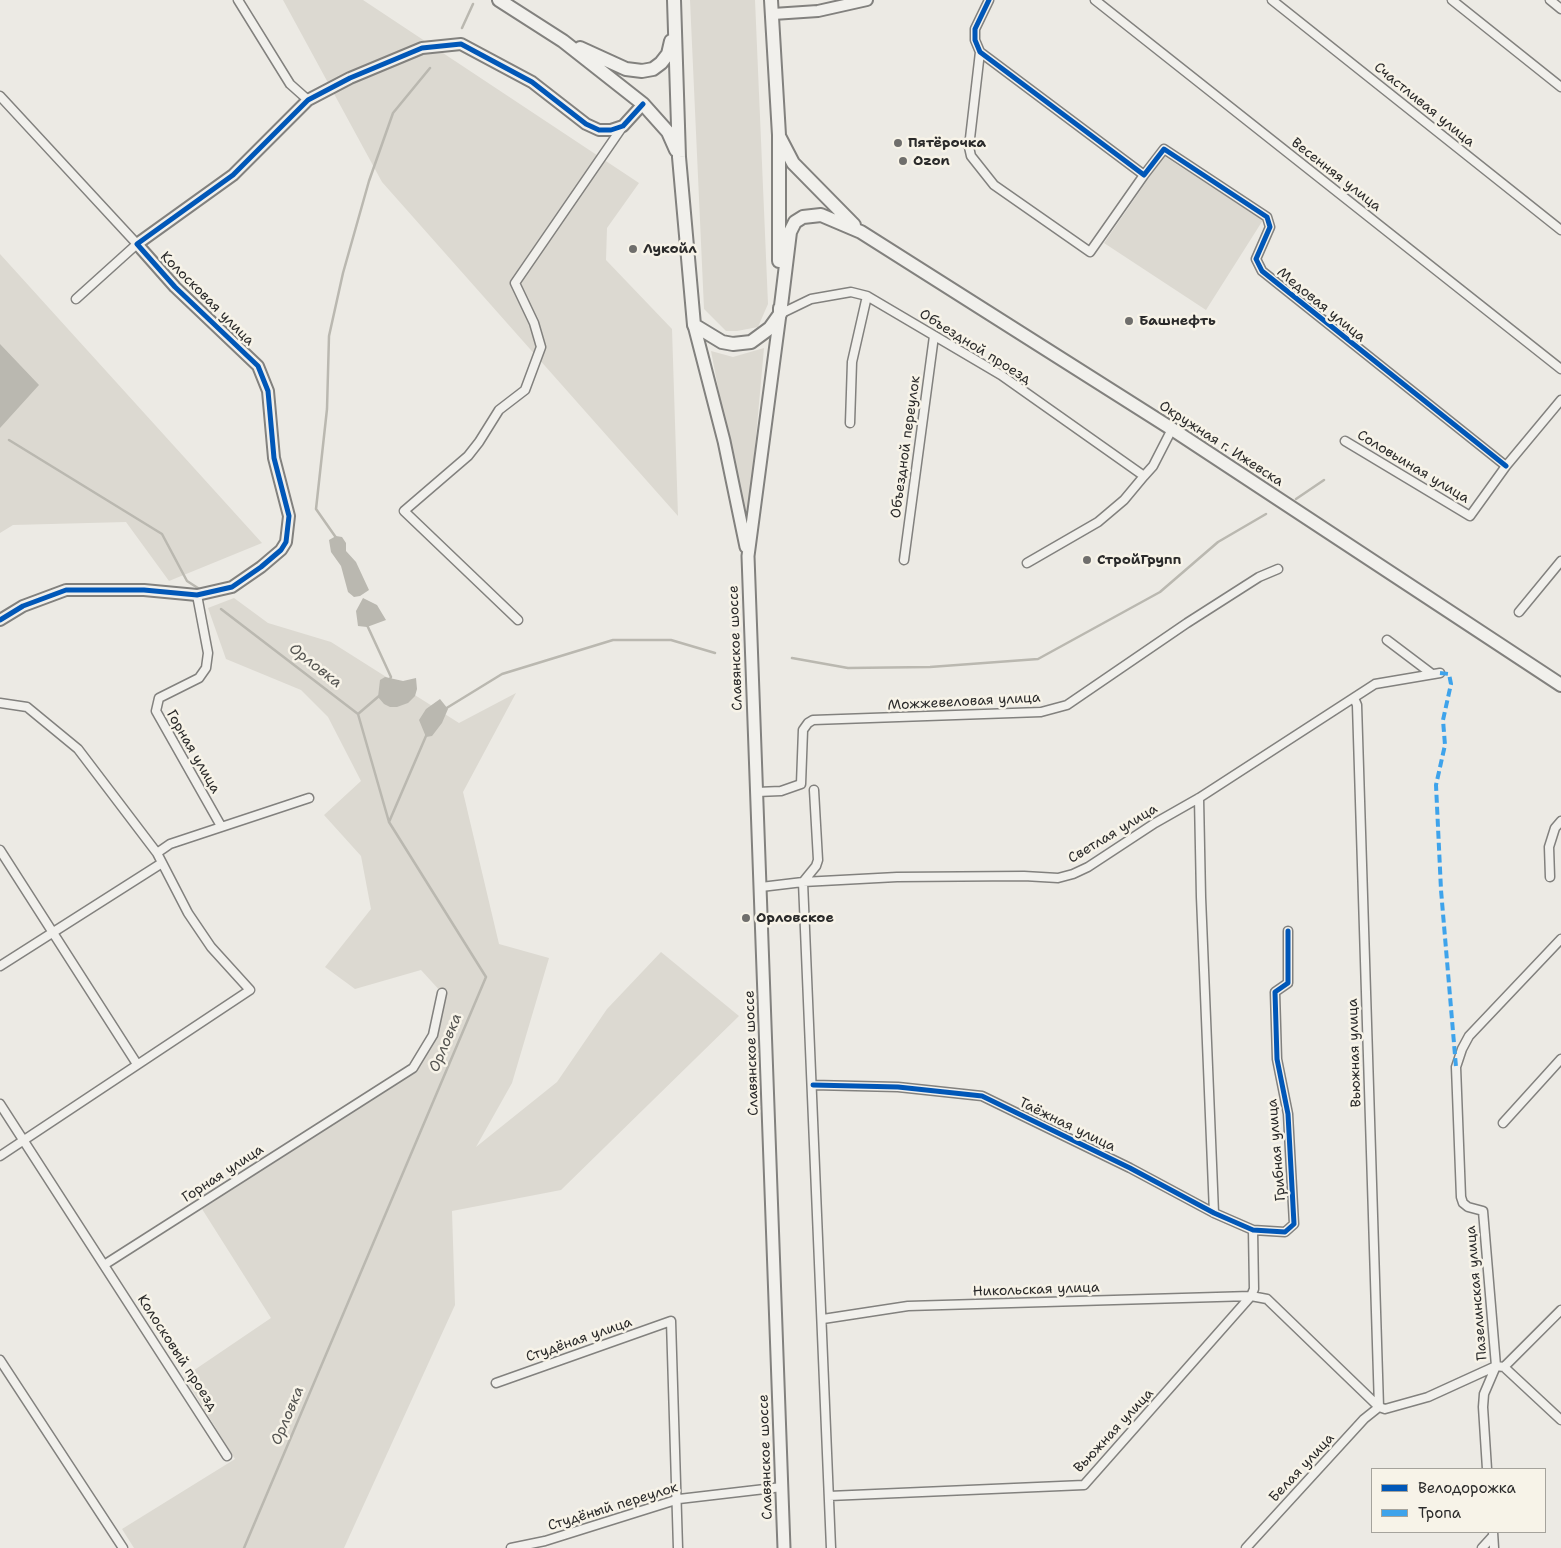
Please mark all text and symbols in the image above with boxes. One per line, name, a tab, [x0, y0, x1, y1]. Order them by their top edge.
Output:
street label: Счастливая улица	[1370, 59, 1478, 151]
place label: Пятёрочка	[908, 135, 986, 151]
street label: Весенняя улица	[1288, 135, 1384, 215]
marker: Пятёрочка	[892, 137, 904, 149]
place label: Ozon	[913, 153, 950, 169]
marker: Ozon	[897, 155, 909, 167]
place label: Лукойл	[643, 241, 697, 257]
marker: Лукойл	[627, 243, 639, 255]
street label: Колосковая улица	[156, 248, 258, 350]
street label: Медовая улица	[1273, 264, 1369, 346]
street label: Объездной проезд	[916, 306, 1034, 388]
place label: Башнефть	[1139, 313, 1216, 329]
marker: Башнефть	[1123, 315, 1135, 327]
street label: Объездной переулок	[888, 375, 924, 519]
street label: Окружная г. Ижевска	[1156, 398, 1286, 490]
street label: Соловьиная улица	[1354, 427, 1472, 507]
place label: СтройГрупп	[1097, 552, 1181, 568]
marker: СтройГрупп	[1081, 554, 1093, 566]
street label: Славянское шоссе	[725, 585, 747, 711]
water label: Орловка	[285, 640, 345, 692]
street label: Можжевеловая улица	[887, 690, 1041, 714]
street label: Горная улица	[162, 707, 224, 797]
street label: Светлая улица	[1065, 801, 1161, 867]
place label: Орловское	[756, 910, 834, 926]
marker: Орловское	[740, 912, 752, 924]
street label: Славянское шоссе	[741, 990, 763, 1116]
street label: Вьюжная улица	[1345, 998, 1365, 1108]
water label: Орловка	[426, 1011, 466, 1075]
street label: Таёжная улица	[1016, 1094, 1118, 1156]
street label: Грибная улица	[1264, 1098, 1290, 1202]
street label: Горная улица	[179, 1141, 267, 1207]
street label: Пазелинская улица	[1463, 1225, 1491, 1361]
street label: Никольская улица	[972, 1279, 1100, 1301]
street label: Колосковый проезд	[133, 1292, 221, 1414]
street label: Студёная улица	[524, 1314, 634, 1366]
water label: Орловка	[268, 1384, 308, 1448]
street label: Вьюжная улица	[1071, 1385, 1157, 1477]
street label: Славянское шоссе	[755, 1394, 777, 1520]
street label: Белая улица	[1266, 1430, 1338, 1506]
legend	[1371, 1468, 1546, 1533]
text: Велодорожка	[1418, 1478, 1516, 1498]
street label: Студёный переулок	[546, 1479, 680, 1535]
text: Тропа	[1418, 1503, 1461, 1523]

